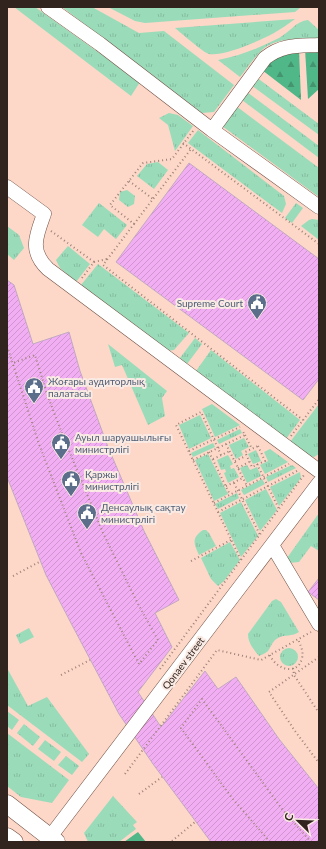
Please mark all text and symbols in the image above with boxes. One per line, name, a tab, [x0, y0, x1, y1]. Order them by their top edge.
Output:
public building icon: Supreme Court	[246, 292, 268, 320]
place label: Supreme Court	[177, 297, 243, 309]
place label: Жоғары аудиторлық палатасы	[48, 375, 145, 399]
public building icon: Жоғары аудиторлық палатасы	[23, 376, 45, 404]
place label: Ауыл шаруашылығы министрлігі	[75, 431, 171, 455]
public building icon: Ауыл шаруашылығы министрлігі	[50, 432, 72, 460]
place label: Қаржы министрлігі	[85, 468, 139, 492]
public building icon: Қаржы министрлігі	[60, 469, 82, 497]
place label: Денсаулық сақтау министрлігі	[101, 501, 186, 525]
public building icon: Денсаулық сақтау министрлігі	[76, 502, 98, 530]
street label: Qonaev street	[159, 634, 207, 691]
north arrow	[278, 801, 318, 841]
text: С	[281, 810, 296, 823]

